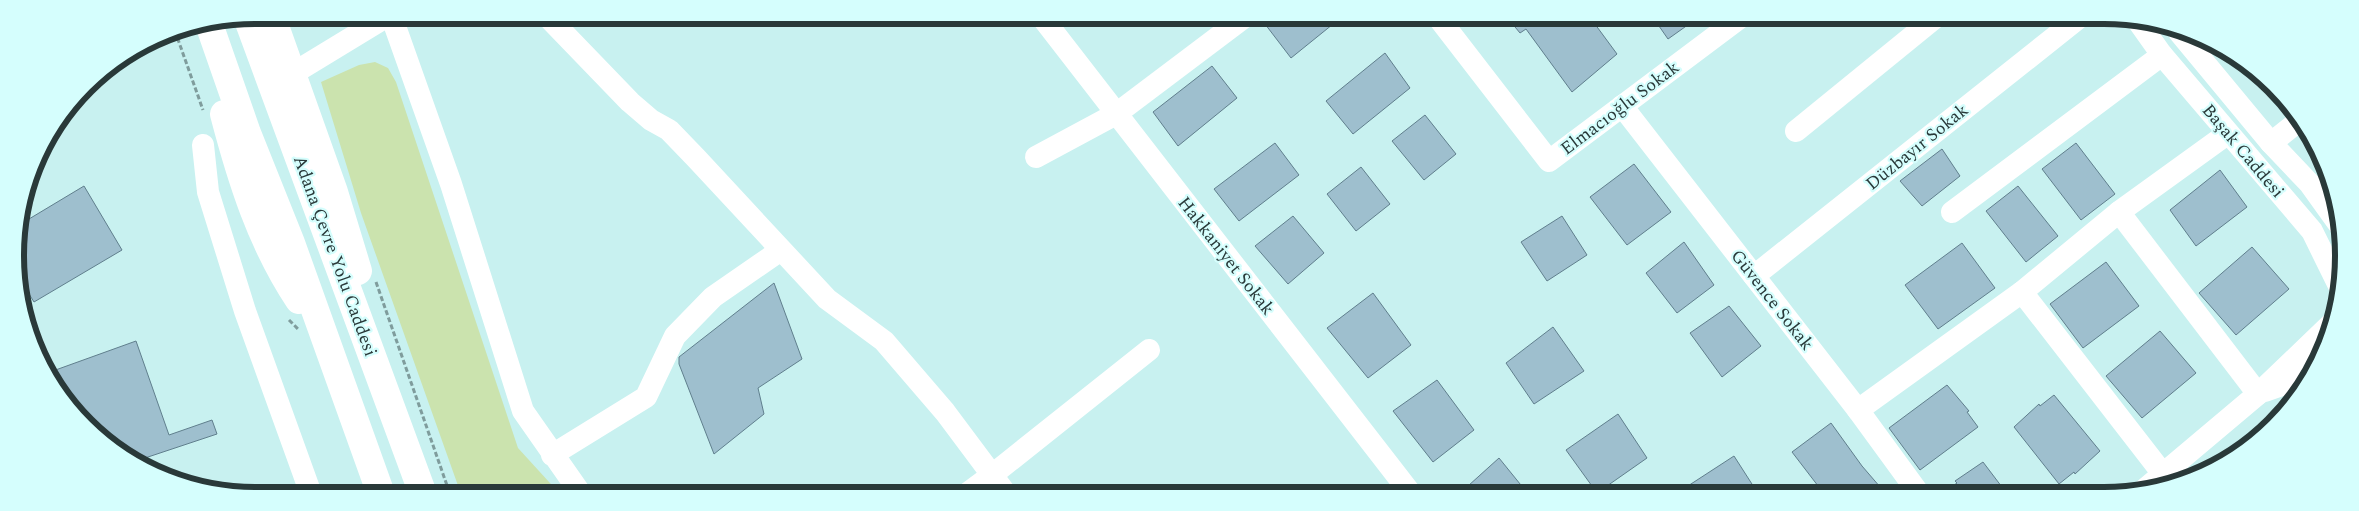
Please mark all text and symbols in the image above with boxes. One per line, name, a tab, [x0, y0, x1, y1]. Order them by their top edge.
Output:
street label: Elmacıoğlu Sokak	[1555, 54, 1685, 162]
street label: Düzbayır Sokak	[1860, 97, 1974, 197]
street label: Başak Caddesi	[2195, 98, 2291, 204]
street label: Adana Çevre Yolu Caddesi	[286, 152, 384, 360]
street label: Hakkaniyet Sokak	[1171, 191, 1281, 321]
street label: Güvence Sokak	[1724, 244, 1820, 356]

